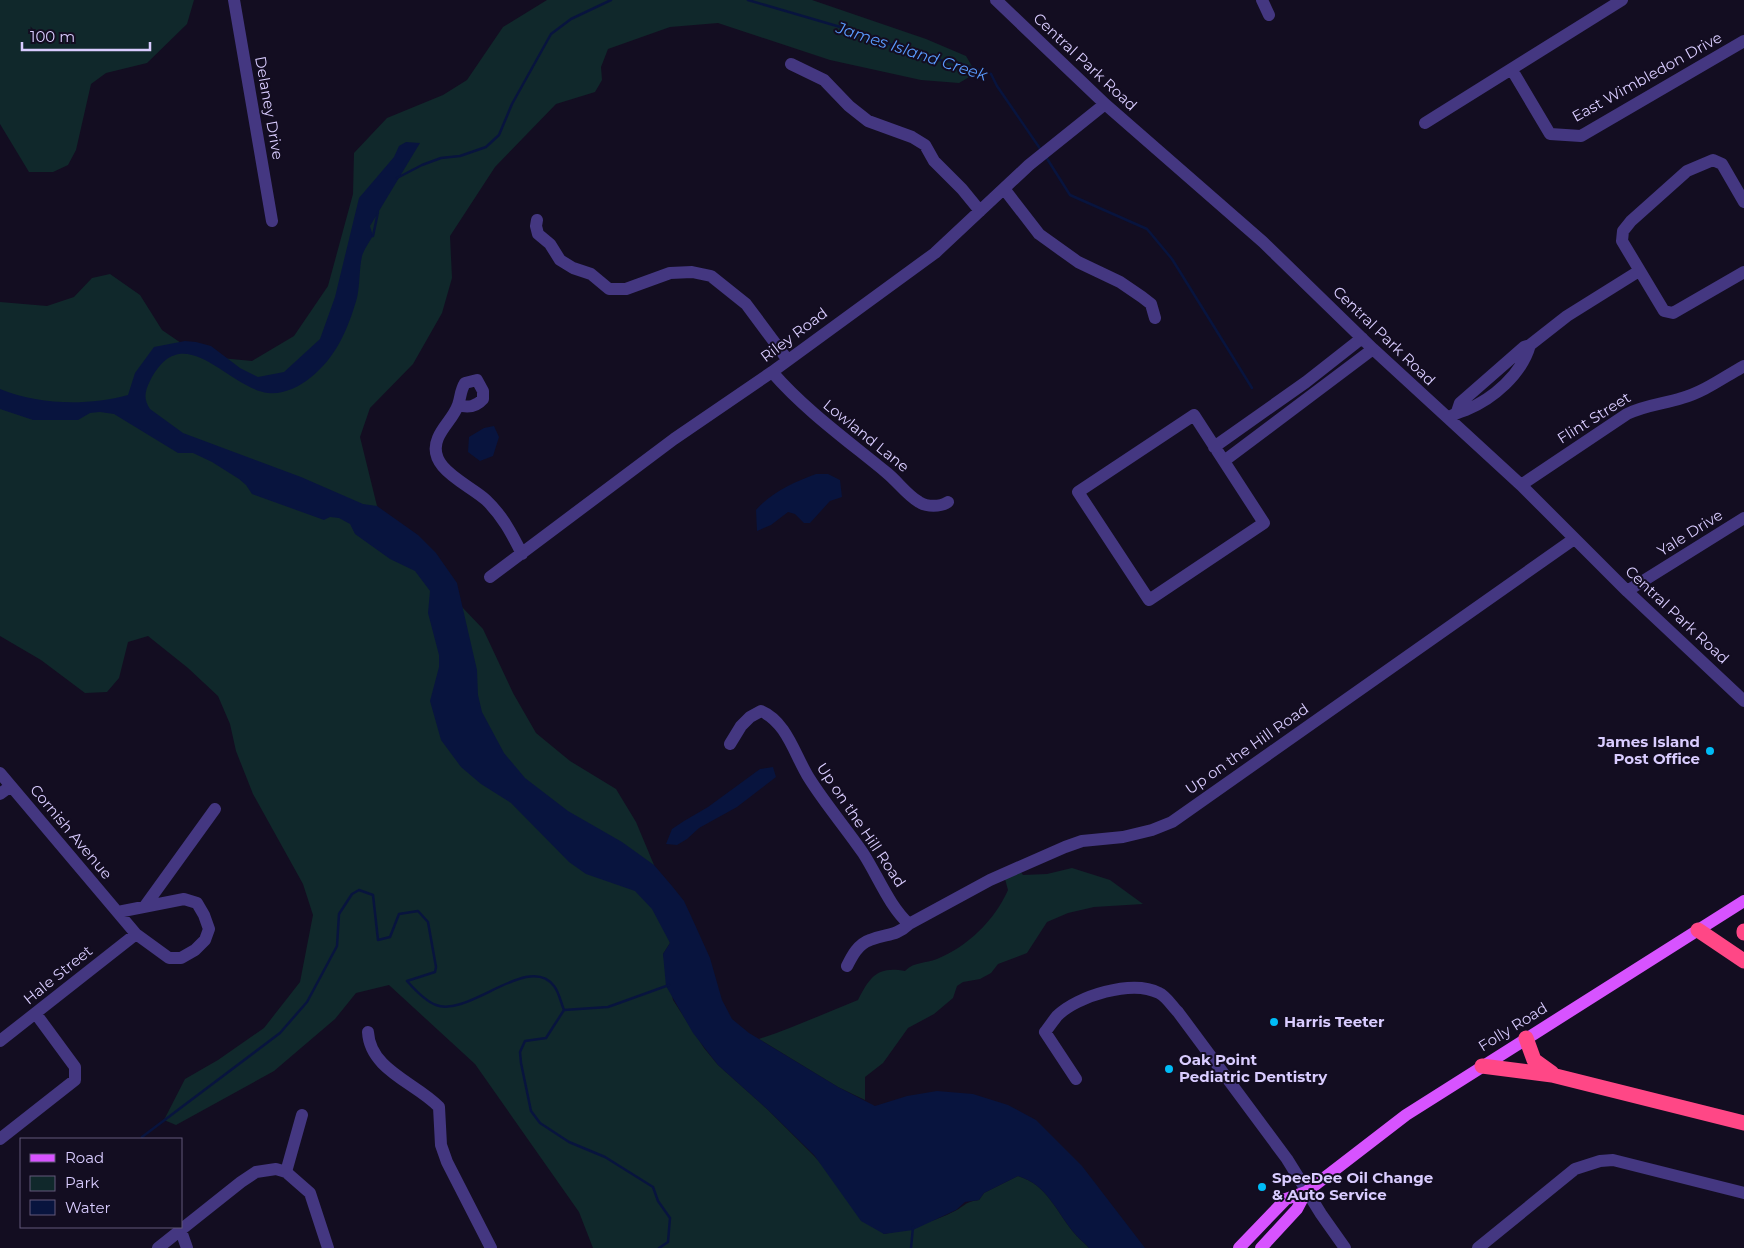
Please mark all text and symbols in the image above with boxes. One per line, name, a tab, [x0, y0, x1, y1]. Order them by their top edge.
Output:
street label: Central Park Road	[1029, 9, 1141, 115]
water label: James Island Creek	[833, 18, 991, 85]
scale bar	[22, 20, 150, 52]
text: 100 m	[30, 27, 75, 46]
street label: East Wimbledon Drive	[1568, 27, 1725, 126]
street label: Delaney Drive	[251, 55, 288, 161]
street label: Central Park Road	[1329, 282, 1440, 389]
street label: Riley Road	[756, 303, 831, 366]
street label: Flint Street	[1553, 388, 1634, 448]
street label: Lowland Lane	[819, 395, 913, 476]
street label: Yale Drive	[1653, 505, 1726, 560]
street label: Central Park Road	[1621, 562, 1733, 668]
street label: Up on the Hill Road	[1181, 699, 1312, 798]
place label: James Island Post Office	[1597, 732, 1700, 768]
marker: James Island Post Office	[1704, 745, 1716, 757]
street label: Up on the Hill Road	[813, 759, 910, 891]
street label: Cornish Avenue	[26, 780, 117, 883]
street label: Hale Street	[19, 941, 96, 1008]
street label: Folly Road	[1475, 998, 1551, 1055]
place label: Harris Teeter	[1284, 1012, 1385, 1031]
marker: Harris Teeter	[1268, 1016, 1280, 1028]
place label: Oak Point Pediatric Dentistry	[1179, 1050, 1328, 1086]
marker: Oak Point Pediatric Dentistry	[1163, 1063, 1175, 1075]
legend	[20, 1138, 182, 1228]
text: Road	[65, 1148, 104, 1167]
place label: SpeeDee Oil Change & Auto Service	[1272, 1168, 1433, 1204]
text: Park	[65, 1173, 99, 1192]
marker: SpeeDee Oil Change & Auto Service	[1256, 1181, 1268, 1193]
text: Water	[65, 1198, 111, 1217]

